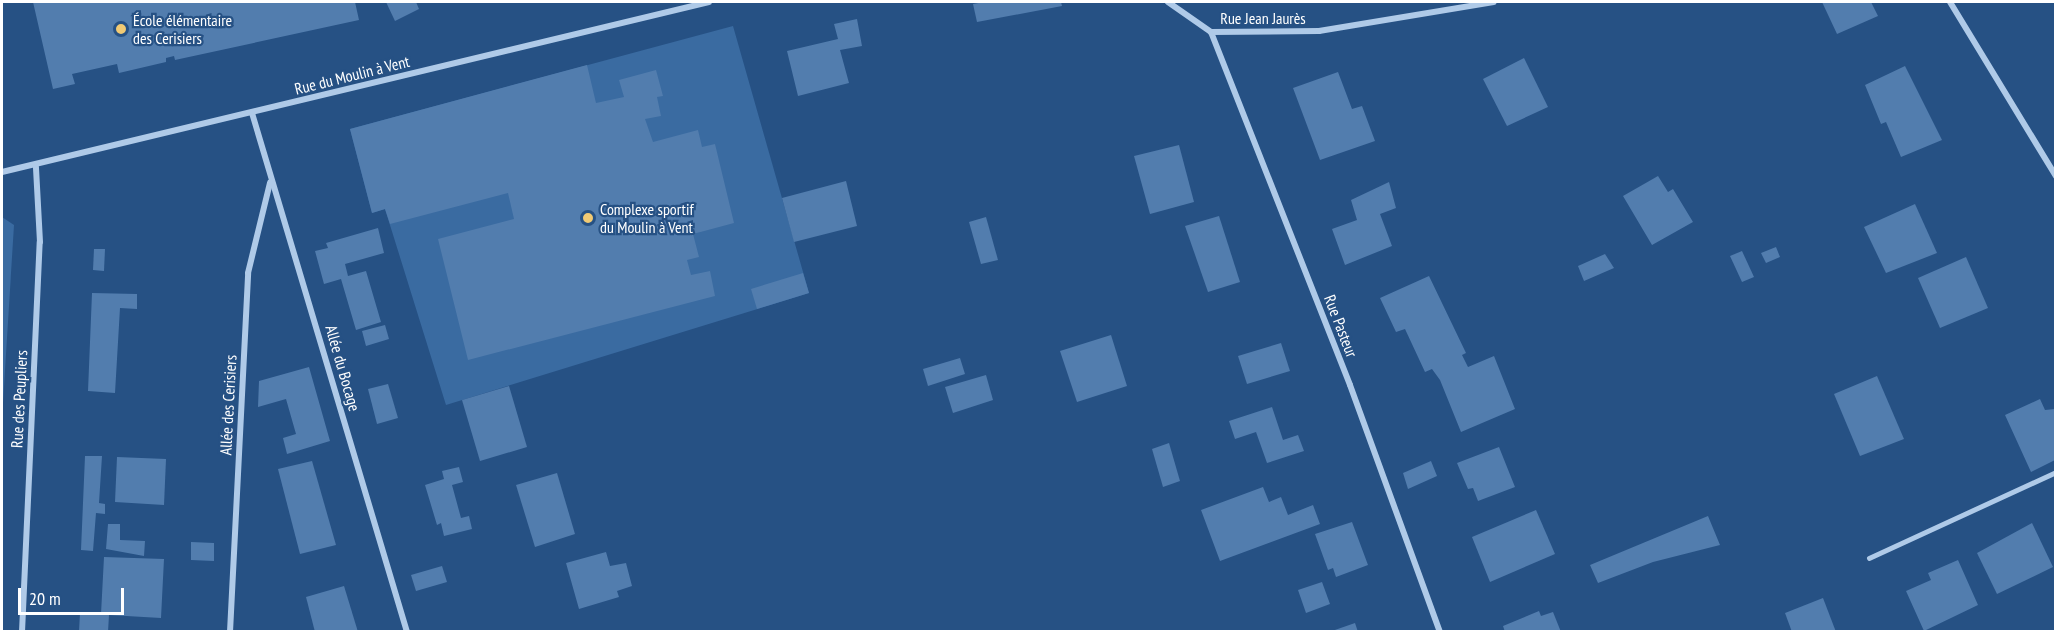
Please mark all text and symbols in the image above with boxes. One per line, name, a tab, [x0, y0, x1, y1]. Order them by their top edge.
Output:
street label: Rue Jean Jaurès	[1220, 8, 1306, 28]
place label: École élémentaire des Cerisiers	[133, 10, 232, 48]
marker: École élémentaire des Cerisiers	[114, 22, 128, 36]
street label: Rue du Moulin à Vent	[292, 51, 412, 99]
place label: Complexe sportif du Moulin à Vent	[600, 199, 694, 237]
marker: Complexe sportif du Moulin à Vent	[581, 211, 595, 225]
street label: Rue Pasteur	[1320, 292, 1362, 360]
street label: Allée du Bocage	[322, 323, 364, 413]
street label: Rue des Peupliers	[7, 350, 31, 448]
street label: Allée des Cerisiers	[216, 354, 240, 456]
scale bar	[21, 576, 128, 614]
text: 20 m	[29, 587, 61, 610]

